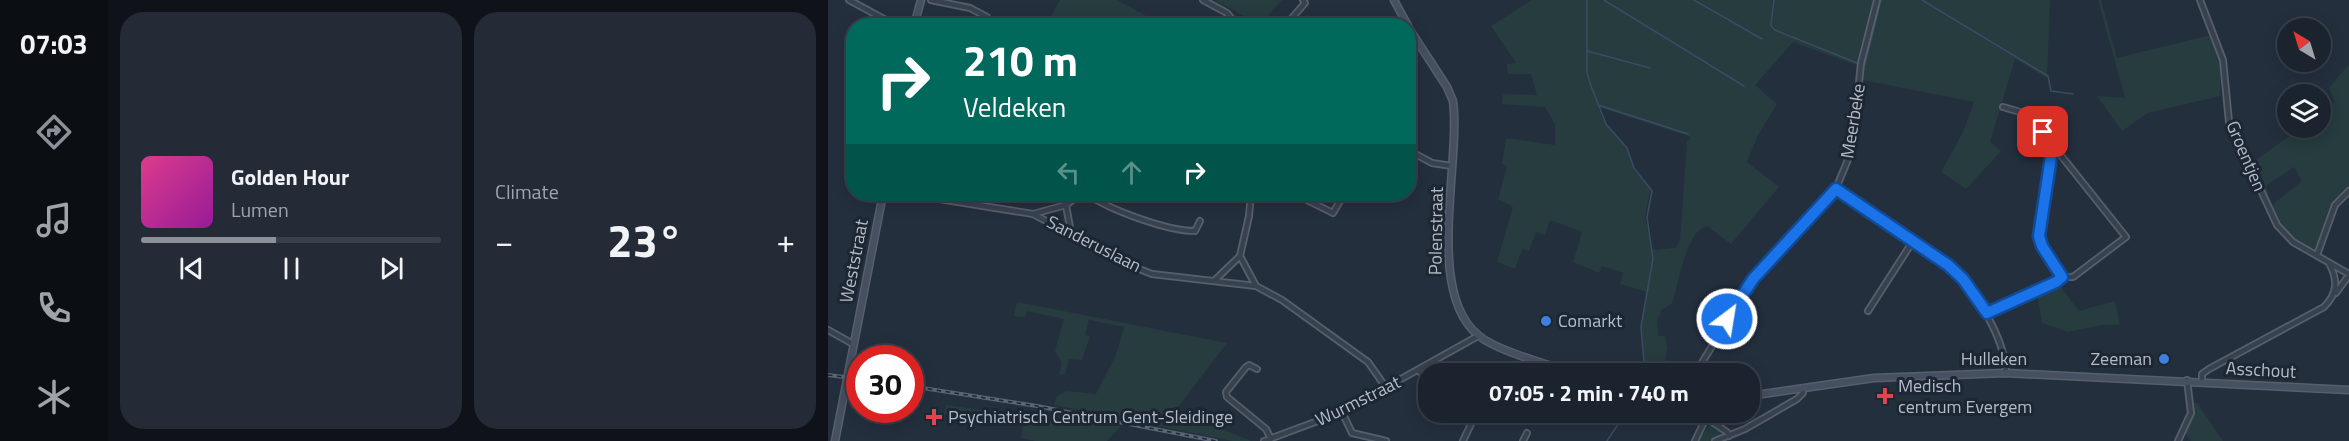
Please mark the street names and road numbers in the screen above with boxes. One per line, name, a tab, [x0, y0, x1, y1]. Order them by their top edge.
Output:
street label: Meerbeke	[1833, 82, 1872, 160]
street label: Groentjen	[2220, 116, 2273, 195]
street label: Polenstraat	[1421, 186, 1450, 275]
street label: Sanderuslaan	[1042, 208, 1146, 279]
street label: Weststraat	[832, 216, 875, 305]
street label: Hulleken	[1961, 345, 2027, 372]
street label: Asschout	[2225, 354, 2298, 385]
street label: Wurmstraat	[1311, 368, 1406, 433]

